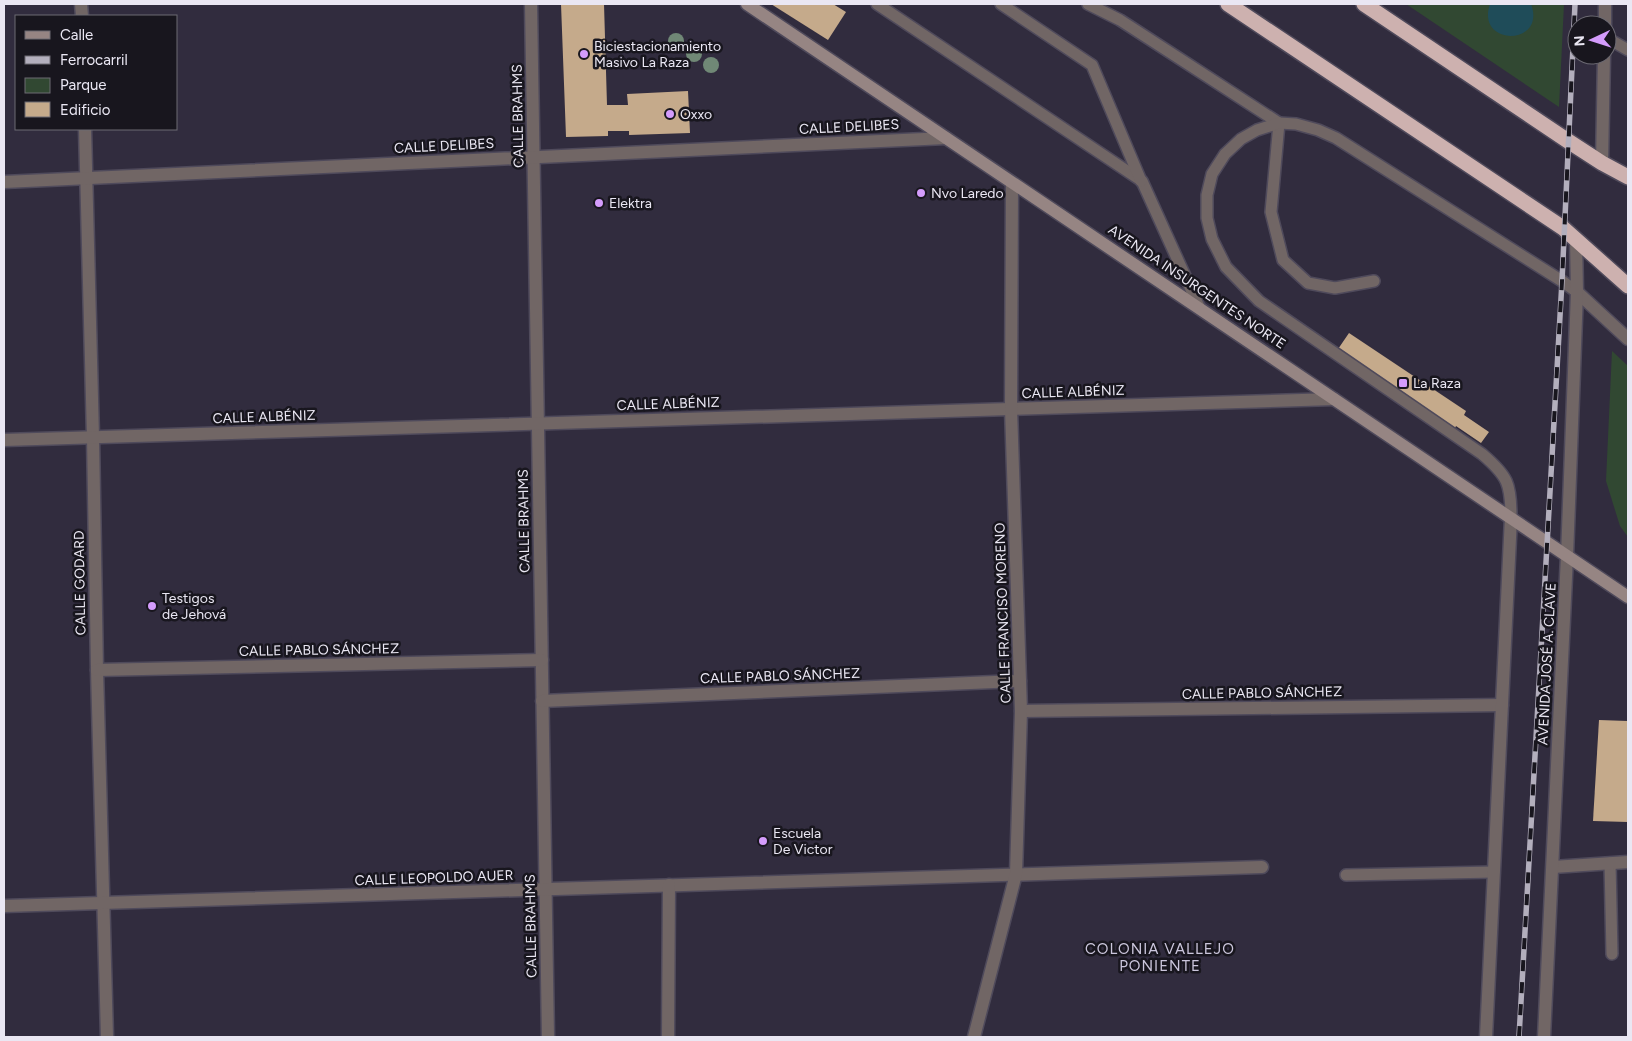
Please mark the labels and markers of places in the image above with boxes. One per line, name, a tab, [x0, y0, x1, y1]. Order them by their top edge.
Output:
place label: Biciestacionamiento Masivo La Raza	[594, 38, 721, 71]
marker: Biciestacionamiento Masivo La Raza	[578, 48, 590, 60]
place label: Oxxo	[680, 106, 712, 123]
marker: Oxxo	[664, 108, 676, 120]
place label: Nvo Laredo	[931, 185, 1004, 202]
marker: Nvo Laredo	[915, 187, 927, 199]
place label: Elektra	[609, 195, 652, 212]
marker: Elektra	[593, 197, 605, 209]
place label: La Raza	[1413, 375, 1461, 392]
marker: La Raza	[1397, 377, 1409, 389]
place label: Testigos de Jehová	[162, 590, 226, 623]
marker: Testigos de Jehová	[146, 600, 158, 612]
place label: Escuela De Victor	[773, 825, 833, 858]
marker: Escuela De Victor	[757, 835, 769, 847]

